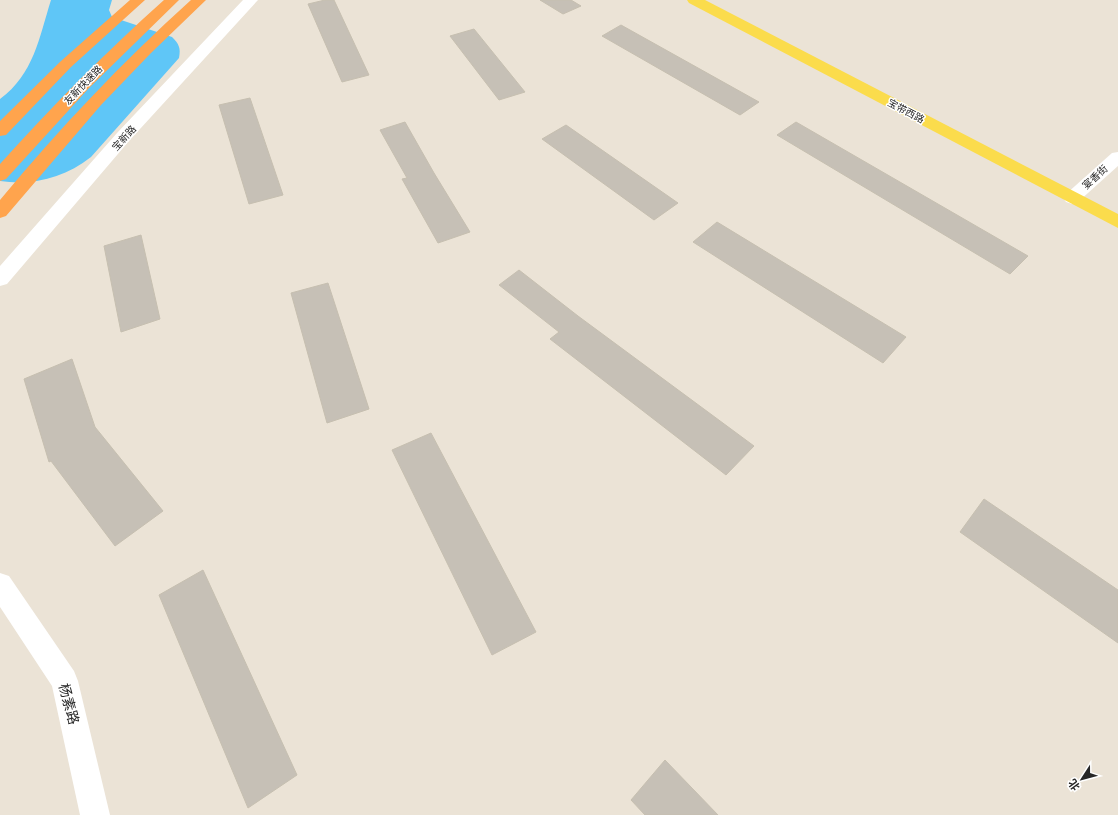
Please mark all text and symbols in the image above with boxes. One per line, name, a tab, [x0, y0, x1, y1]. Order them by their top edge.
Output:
street label: 友新快速路	[60, 62, 106, 108]
street label: 宝带西路	[885, 95, 927, 127]
street label: 宝新路	[108, 122, 140, 154]
street label: 宴香街	[1079, 161, 1111, 193]
street label: 杨素路	[54, 681, 84, 727]
north arrow	[1062, 759, 1102, 799]
text: 北	[1064, 776, 1084, 794]

